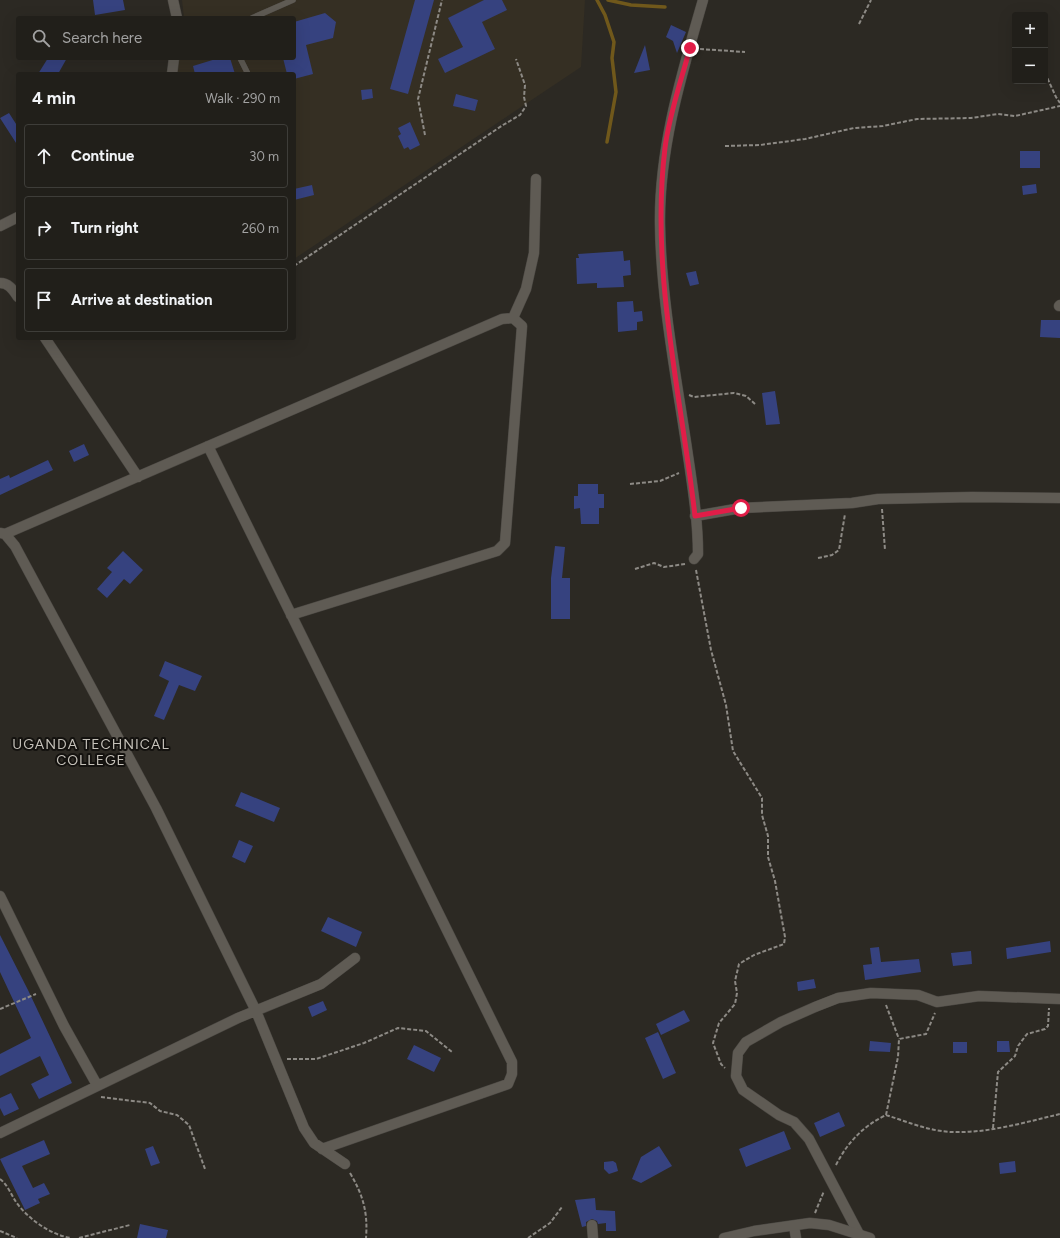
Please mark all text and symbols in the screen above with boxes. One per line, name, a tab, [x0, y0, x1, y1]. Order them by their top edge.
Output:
map controls	[1012, 12, 1048, 84]
button: +	[1012, 12, 1048, 48]
search box	[16, 16, 296, 60]
icon: search	[30, 27, 52, 49]
text: Search here	[62, 29, 142, 47]
route end	[681, 39, 699, 57]
button: −	[1012, 48, 1048, 84]
text: 4 min	[32, 88, 76, 108]
text: Walk · 290 m	[205, 91, 280, 106]
icon: ahead	[33, 145, 55, 167]
text: Continue	[71, 147, 134, 165]
text: 30 m	[249, 149, 279, 164]
icon: right	[33, 217, 55, 239]
text: Turn right	[71, 219, 139, 237]
text: 260 m	[242, 221, 279, 236]
icon: arrive	[33, 289, 55, 311]
text: Arrive at destination	[71, 291, 212, 309]
route start	[732, 499, 750, 517]
district label: UGANDA TECHNICAL COLLEGE	[12, 736, 170, 769]

